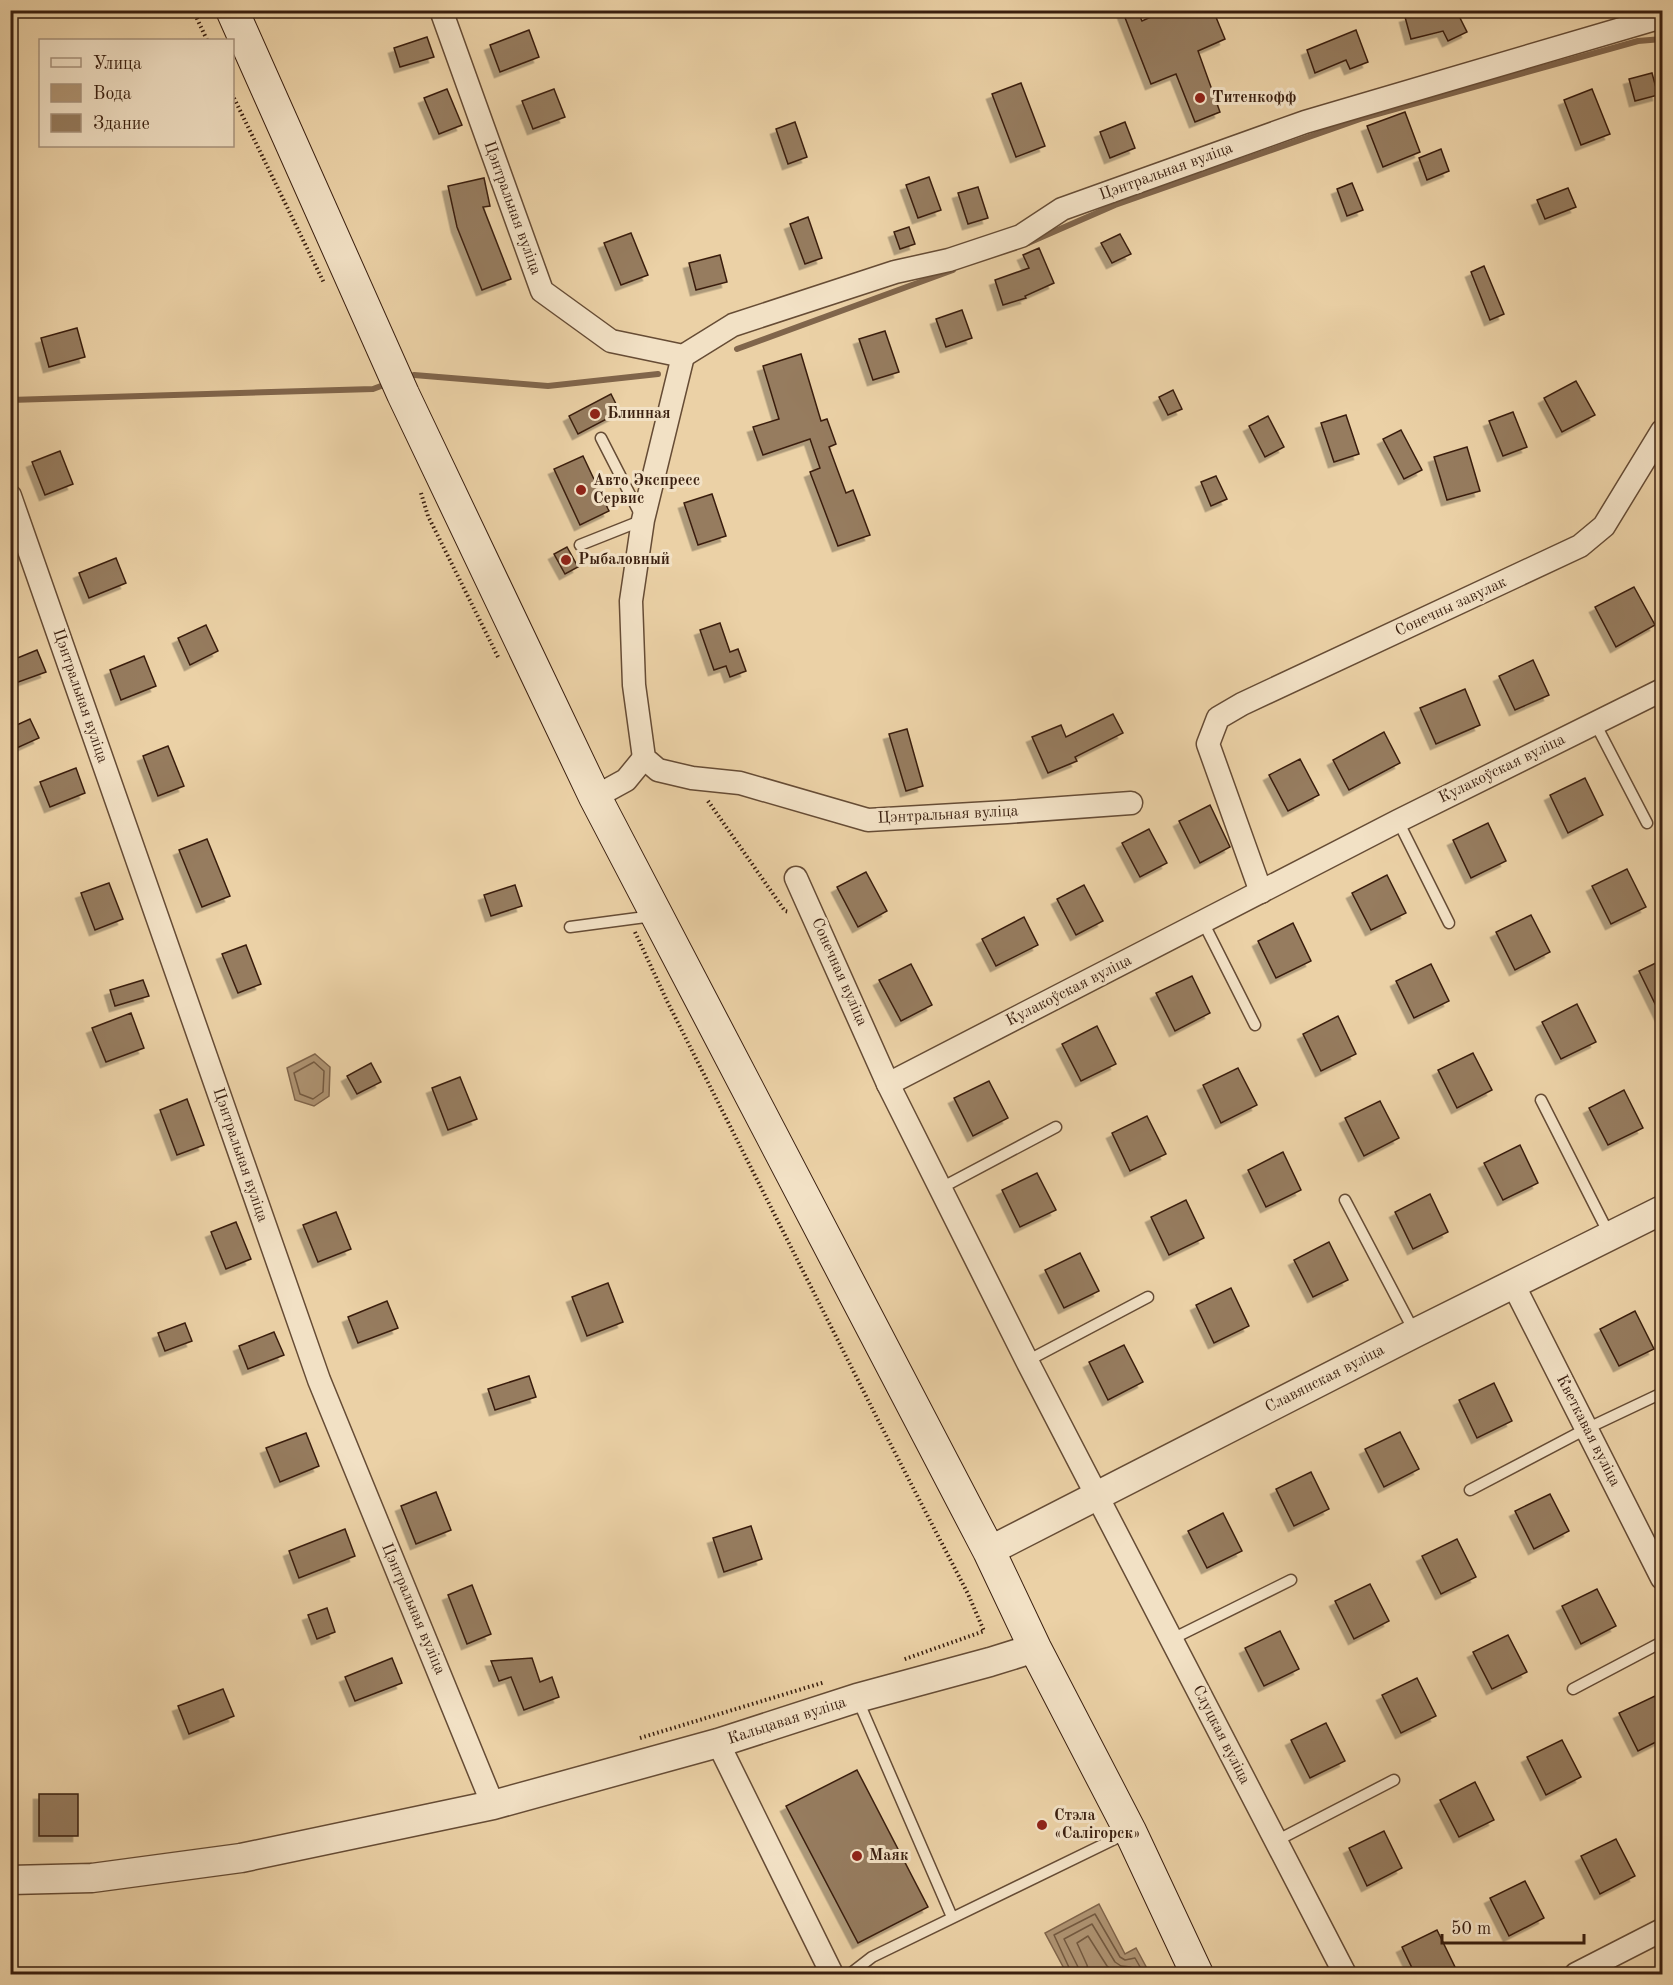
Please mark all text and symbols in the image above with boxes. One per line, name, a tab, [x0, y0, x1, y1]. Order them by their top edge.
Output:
legend	[39, 39, 234, 147]
text: Улица	[93, 55, 142, 73]
text: Вода	[93, 85, 132, 103]
place label: Титенкофф	[1212, 90, 1296, 106]
marker: Титенкофф	[1193, 91, 1207, 105]
text: Здание	[93, 115, 150, 133]
street label: Цэнтральная вуліца	[480, 139, 544, 277]
street label: Цэнтральная вуліца	[1097, 140, 1235, 204]
place label: Блинная	[607, 406, 671, 422]
marker: Блинная	[588, 407, 602, 421]
place label: Авто Экспресс Сервис	[593, 473, 700, 507]
marker: Авто Экспресс Сервис	[574, 483, 588, 497]
place label: Рыбаловный	[578, 552, 670, 568]
marker: Рыбаловный	[559, 553, 573, 567]
street label: Сонечны завулак	[1393, 574, 1509, 640]
street label: Цэнтральная вуліца	[49, 627, 111, 765]
street label: Кулакоўская вуліца	[1436, 731, 1568, 807]
street label: Цэнтральная вуліца	[877, 803, 1019, 827]
street label: Сонечная вуліца	[808, 915, 870, 1029]
street label: Кулакоўская вуліца	[1004, 952, 1134, 1030]
street label: Цэнтральная вуліца	[209, 1086, 271, 1224]
street label: Славянская вуліца	[1263, 1342, 1387, 1416]
street label: Кветкавая вуліца	[1553, 1373, 1623, 1489]
street label: Цэнтральная вуліца	[378, 1541, 448, 1677]
street label: Слуцкая вуліца	[1189, 1683, 1253, 1787]
street label: Кальцавая вуліца	[726, 1694, 848, 1748]
place label: Стэла «Салігорск»	[1054, 1808, 1141, 1842]
marker: Стэла «Салігорск»	[1035, 1818, 1049, 1832]
place label: Маяк	[869, 1848, 909, 1864]
marker: Маяк	[850, 1849, 864, 1863]
scale bar	[1442, 1907, 1584, 1945]
text: 50 m	[1451, 1920, 1491, 1938]

